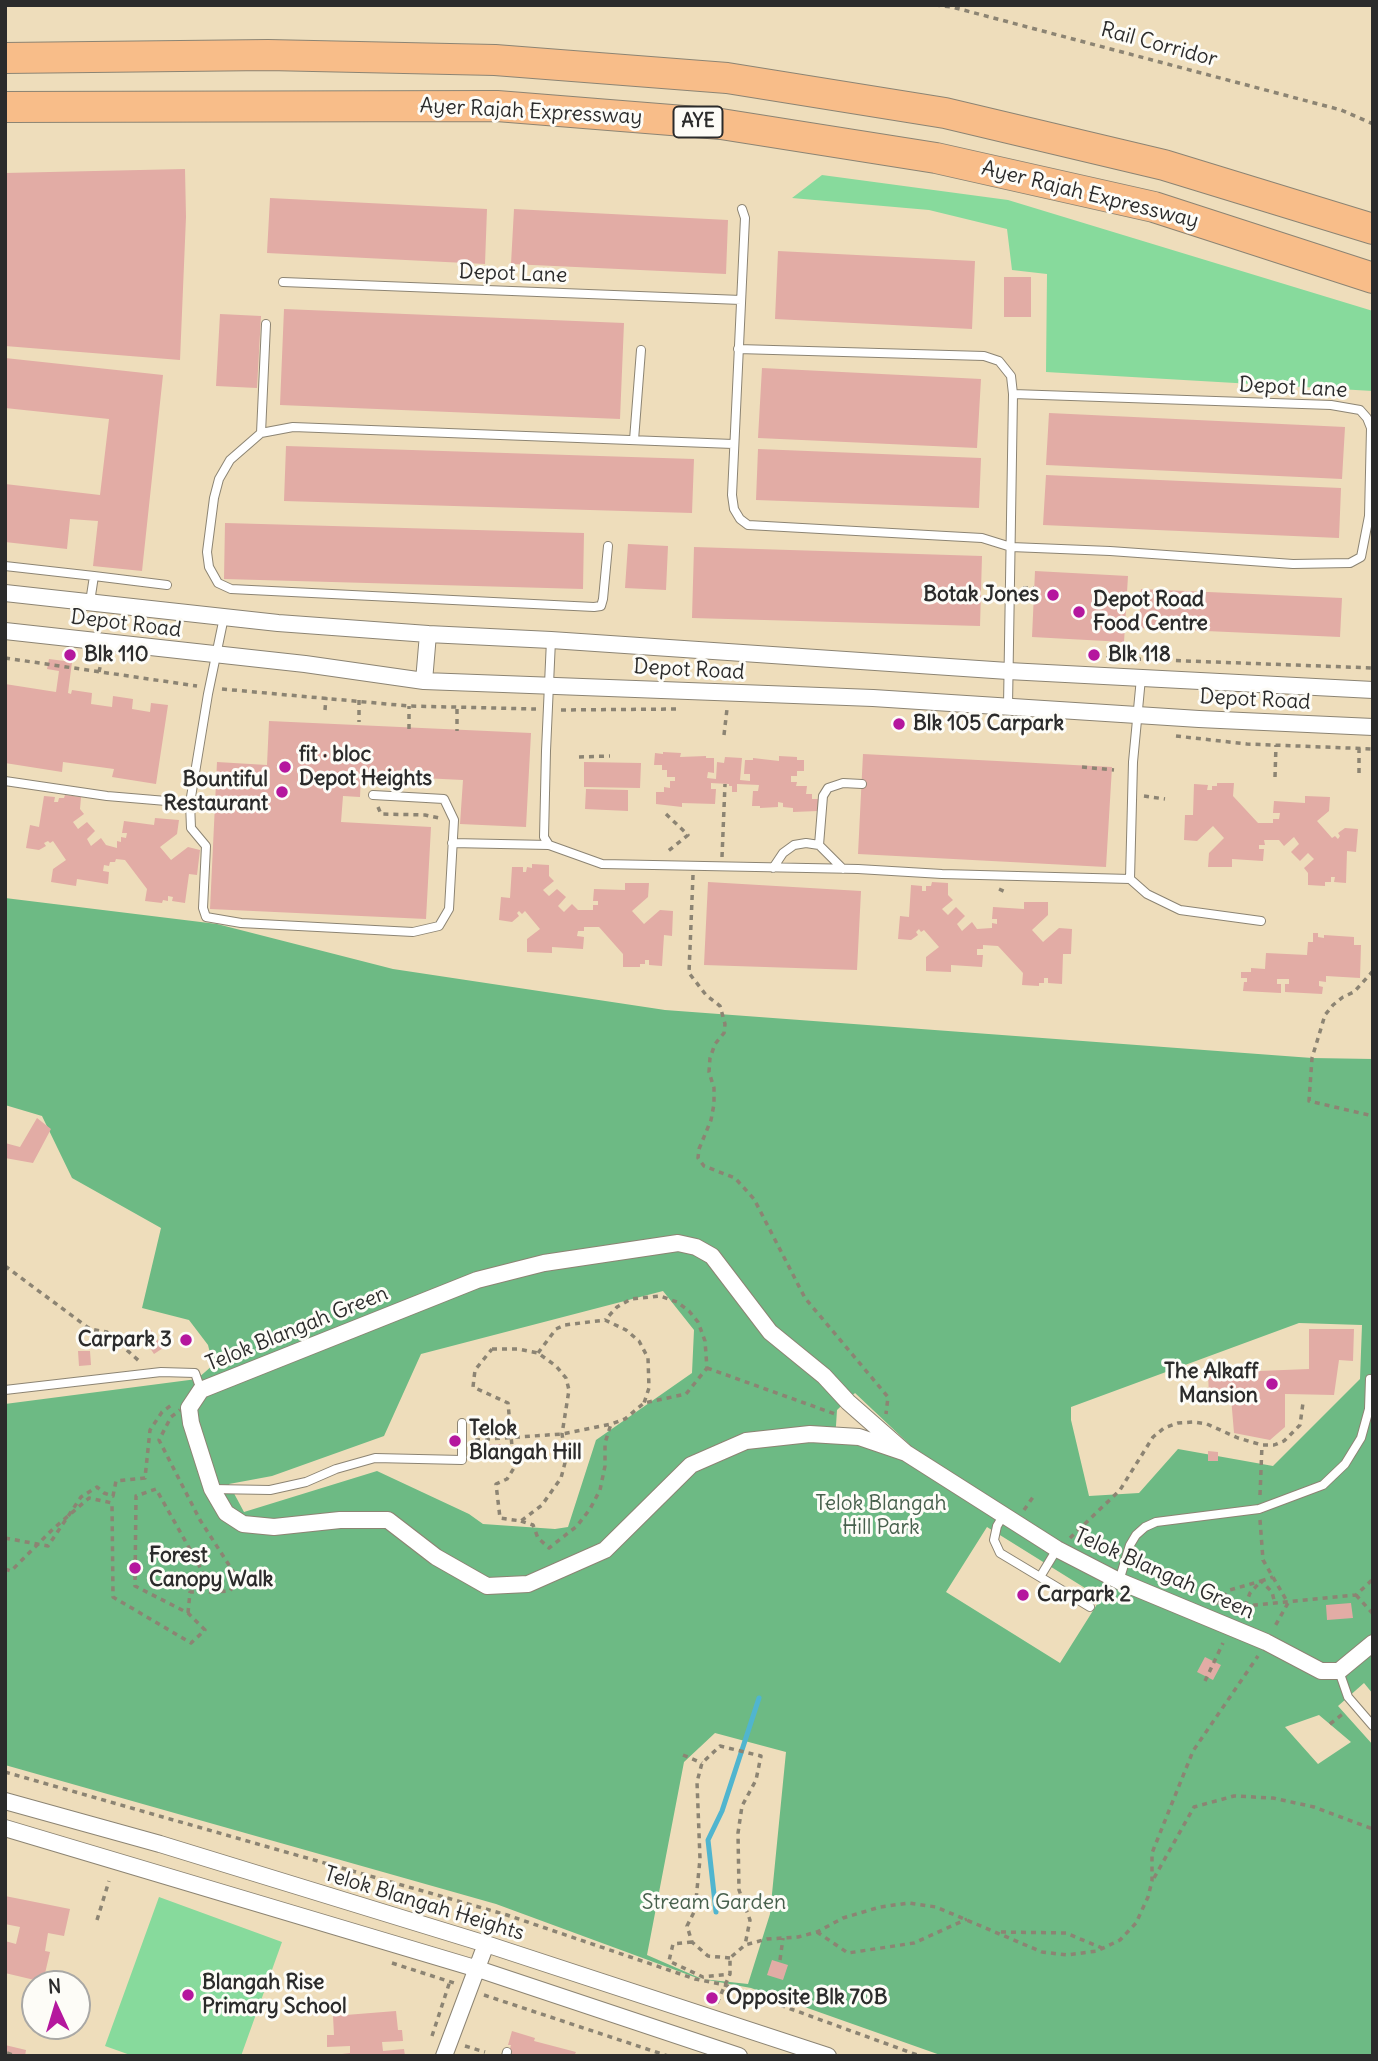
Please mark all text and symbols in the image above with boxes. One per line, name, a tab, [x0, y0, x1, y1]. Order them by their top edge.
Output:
street label: Rail Corridor	[1098, 17, 1220, 73]
street label: Ayer Rajah Expressway	[419, 94, 643, 130]
road number: AYE	[674, 106, 722, 138]
street label: Ayer Rajah Expressway	[979, 156, 1201, 234]
street label: Depot Lane	[458, 260, 568, 288]
street label: Depot Lane	[1238, 373, 1348, 403]
place label: Botak Jones	[923, 582, 1039, 608]
marker: Botak Jones	[1045, 587, 1061, 603]
place label: Depot Road Food Centre	[1093, 587, 1208, 637]
marker: Depot Road Food Centre	[1071, 604, 1087, 620]
street label: Depot Road	[69, 605, 183, 643]
place label: Blk 110	[84, 642, 149, 668]
place label: Blk 118	[1108, 642, 1171, 668]
marker: Blk 110	[62, 647, 78, 663]
marker: Blk 118	[1086, 647, 1102, 663]
street label: Depot Road	[633, 655, 745, 685]
street label: Depot Road	[1199, 685, 1311, 715]
place label: Blk 105 Carpark	[913, 711, 1064, 737]
marker: Blk 105 Carpark	[891, 716, 907, 732]
place label: fit · bloc Depot Heights	[299, 742, 432, 792]
marker: fit · bloc Depot Heights	[277, 759, 293, 775]
place label: Bountiful Restaurant	[164, 767, 268, 817]
marker: Bountiful Restaurant	[274, 784, 290, 800]
street label: Telok Blangah Green	[202, 1281, 392, 1377]
place label: Carpark 3	[78, 1327, 172, 1353]
marker: Carpark 3	[178, 1332, 194, 1348]
place label: The Alkaff Mansion	[1164, 1359, 1258, 1409]
marker: The Alkaff Mansion	[1264, 1376, 1280, 1392]
place label: Telok Blangah Hill	[469, 1416, 582, 1466]
marker: Telok Blangah Hill	[447, 1433, 463, 1449]
park label: Telok Blangah Hill Park	[815, 1491, 947, 1541]
street label: Telok Blangah Green	[1070, 1523, 1258, 1625]
place label: Forest Canopy Walk	[149, 1543, 273, 1593]
marker: Forest Canopy Walk	[127, 1560, 143, 1576]
place label: Carpark 2	[1037, 1582, 1131, 1608]
marker: Carpark 2	[1015, 1587, 1031, 1603]
street label: Telok Blangah Heights	[321, 1862, 527, 1946]
park label: Stream Garden	[642, 1890, 786, 1916]
north arrow	[21, 1970, 91, 2040]
place label: Blangah Rise Primary School	[202, 1970, 347, 2020]
text: N	[47, 1974, 62, 1998]
place label: Opposite Blk 70B	[726, 1985, 887, 2011]
marker: Blangah Rise Primary School	[180, 1987, 196, 2003]
marker: Opposite Blk 70B	[704, 1990, 720, 2006]

